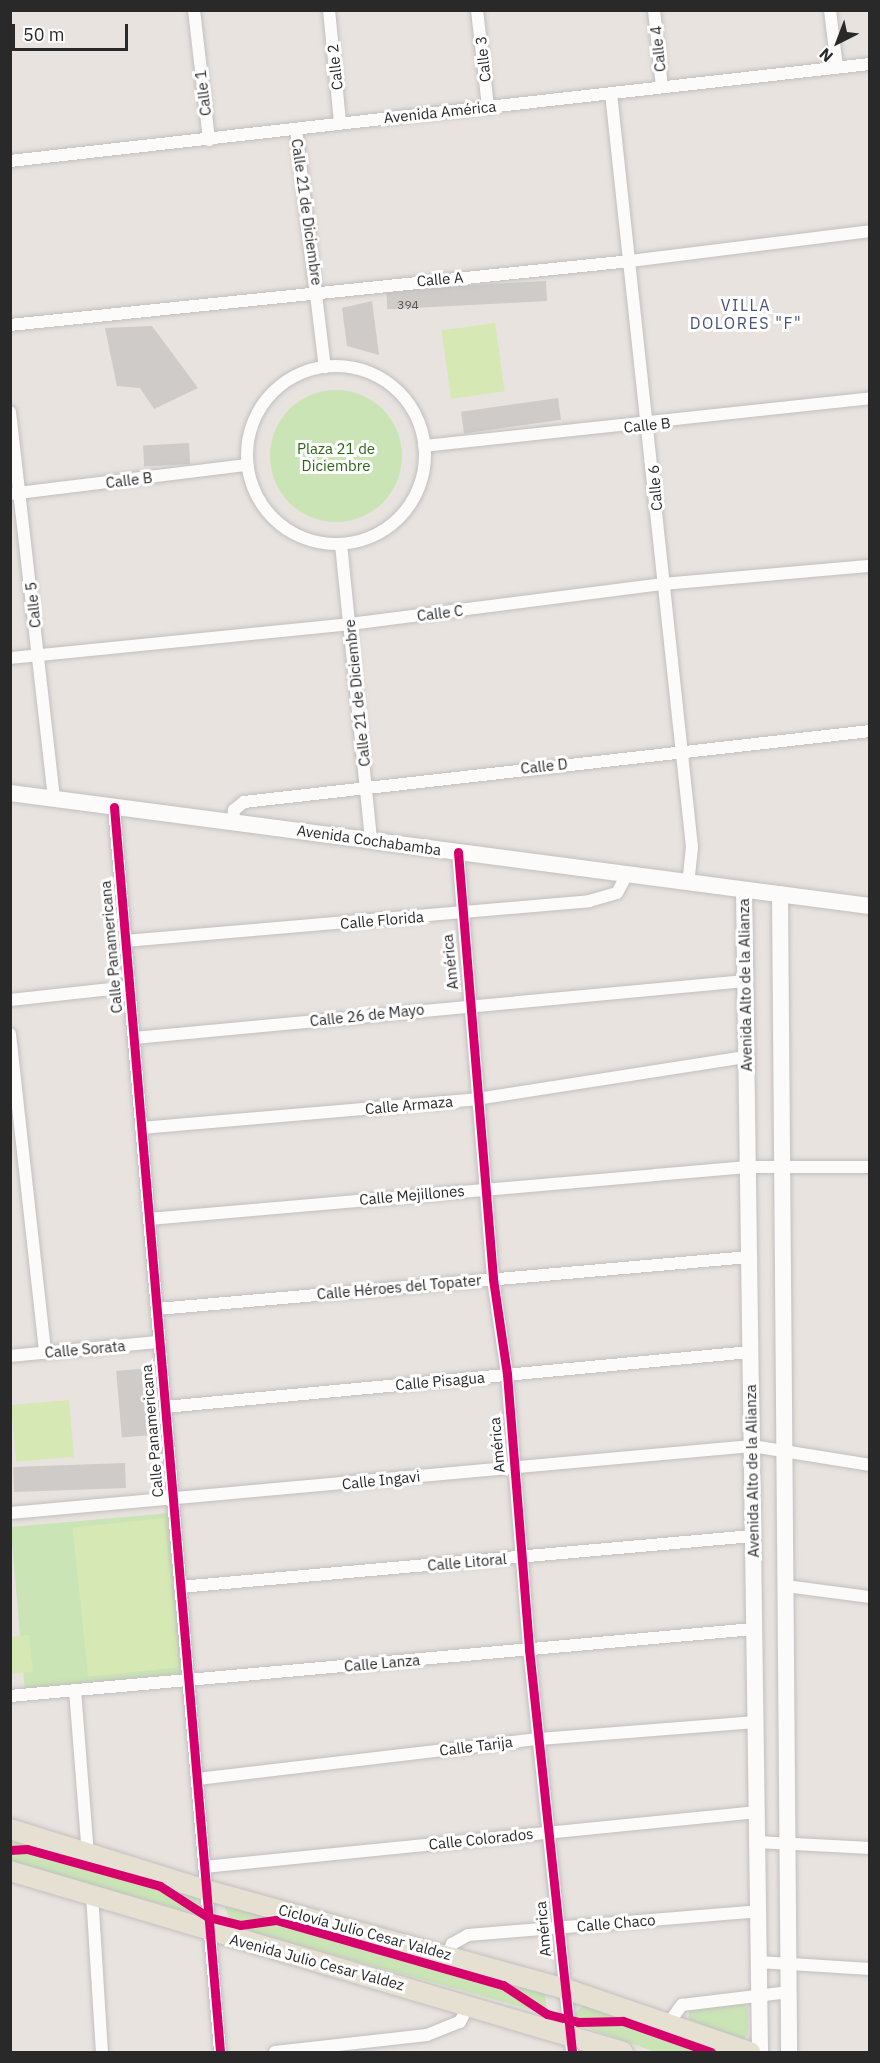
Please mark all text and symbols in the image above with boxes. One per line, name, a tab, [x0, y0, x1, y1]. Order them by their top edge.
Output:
scale bar	[15, 12, 130, 50]
north arrow	[808, 12, 868, 72]
text: 50 m	[23, 23, 65, 46]
street label: Calle 4	[647, 25, 669, 73]
street label: Calle 3	[472, 35, 494, 83]
street label: Calle 2	[324, 43, 346, 91]
text: N	[815, 44, 837, 67]
street label: Calle 1	[191, 69, 215, 117]
street label: Avenida América	[383, 97, 497, 127]
street label: Calle 21 de Diciembre	[288, 137, 326, 287]
street label: Calle A	[416, 268, 464, 290]
district label: VILLA DOLORES "F"	[690, 295, 802, 333]
house number: 394	[397, 298, 419, 312]
street label: Calle B	[623, 414, 671, 436]
park label: Plaza 21 de Diciembre	[297, 439, 375, 474]
street label: Calle 6	[644, 464, 666, 512]
street label: Calle B	[105, 468, 153, 492]
street label: Calle 5	[22, 581, 44, 629]
street label: Calle C	[416, 601, 464, 625]
street label: Calle 21 de Diciembre	[340, 618, 374, 768]
street label: Calle D	[520, 755, 568, 777]
street label: Avenida Cochabamba	[296, 821, 442, 859]
street label: Calle Panamericana	[96, 880, 126, 1014]
street label: Avenida Alto de la Alianza	[734, 898, 756, 1072]
street label: Calle Florida	[339, 907, 425, 933]
street label: América	[438, 933, 462, 991]
street label: Calle 26 de Mayo	[309, 1000, 425, 1030]
street label: Calle Armaza	[364, 1092, 454, 1118]
street label: Calle Mejillones	[359, 1181, 465, 1209]
street label: Calle Héroes del Topater	[316, 1271, 482, 1303]
street label: Calle Sorata	[44, 1337, 126, 1361]
street label: Calle Panamericana	[137, 1364, 167, 1498]
street label: Calle Pisagua	[395, 1368, 485, 1394]
street label: Avenida Alto de la Alianza	[741, 1384, 763, 1558]
street label: América	[486, 1416, 508, 1474]
street label: Calle Ingavi	[341, 1467, 421, 1493]
street label: Calle Litoral	[427, 1550, 507, 1574]
street label: Calle Lanza	[343, 1651, 421, 1675]
street label: Calle Tarija	[438, 1733, 514, 1759]
street label: Calle Colorados	[428, 1825, 534, 1853]
street label: Ciclovía Julio Cesar Valdez	[277, 1900, 453, 1964]
street label: América	[532, 1900, 554, 1958]
street label: Calle Chaco	[576, 1911, 656, 1935]
street label: Avenida Julio Cesar Valdez	[228, 1930, 406, 1994]

